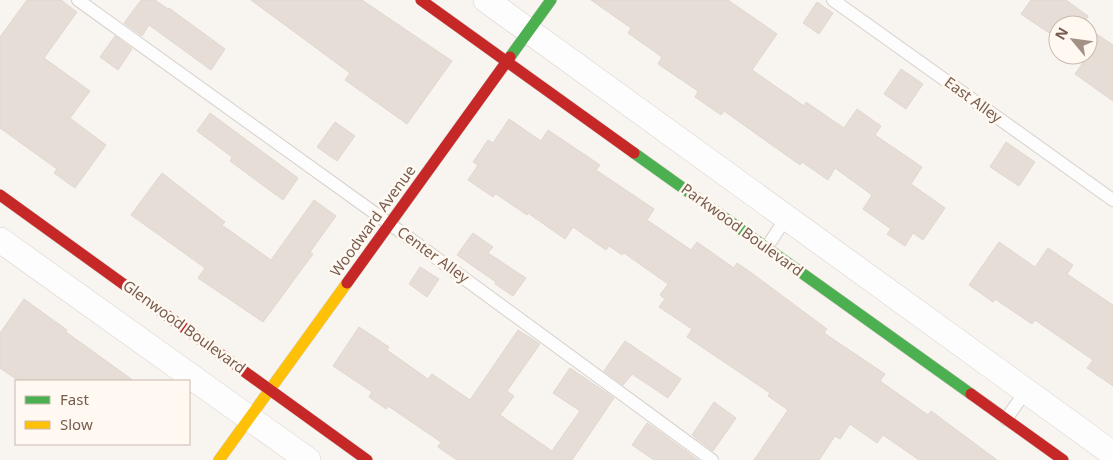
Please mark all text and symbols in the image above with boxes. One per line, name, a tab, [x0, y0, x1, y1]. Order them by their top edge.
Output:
north arrow	[1048, 15, 1098, 65]
text: N	[1050, 24, 1072, 43]
street label: East Alley	[941, 72, 1007, 127]
street label: Woodward Avenue	[325, 161, 419, 280]
street label: Parkwood Boulevard	[678, 178, 808, 280]
street label: Center Alley	[394, 221, 474, 287]
street label: Glenwood Boulevard	[119, 275, 250, 377]
legend	[15, 380, 190, 445]
text: Fast	[60, 389, 89, 409]
text: Slow	[60, 414, 93, 434]

